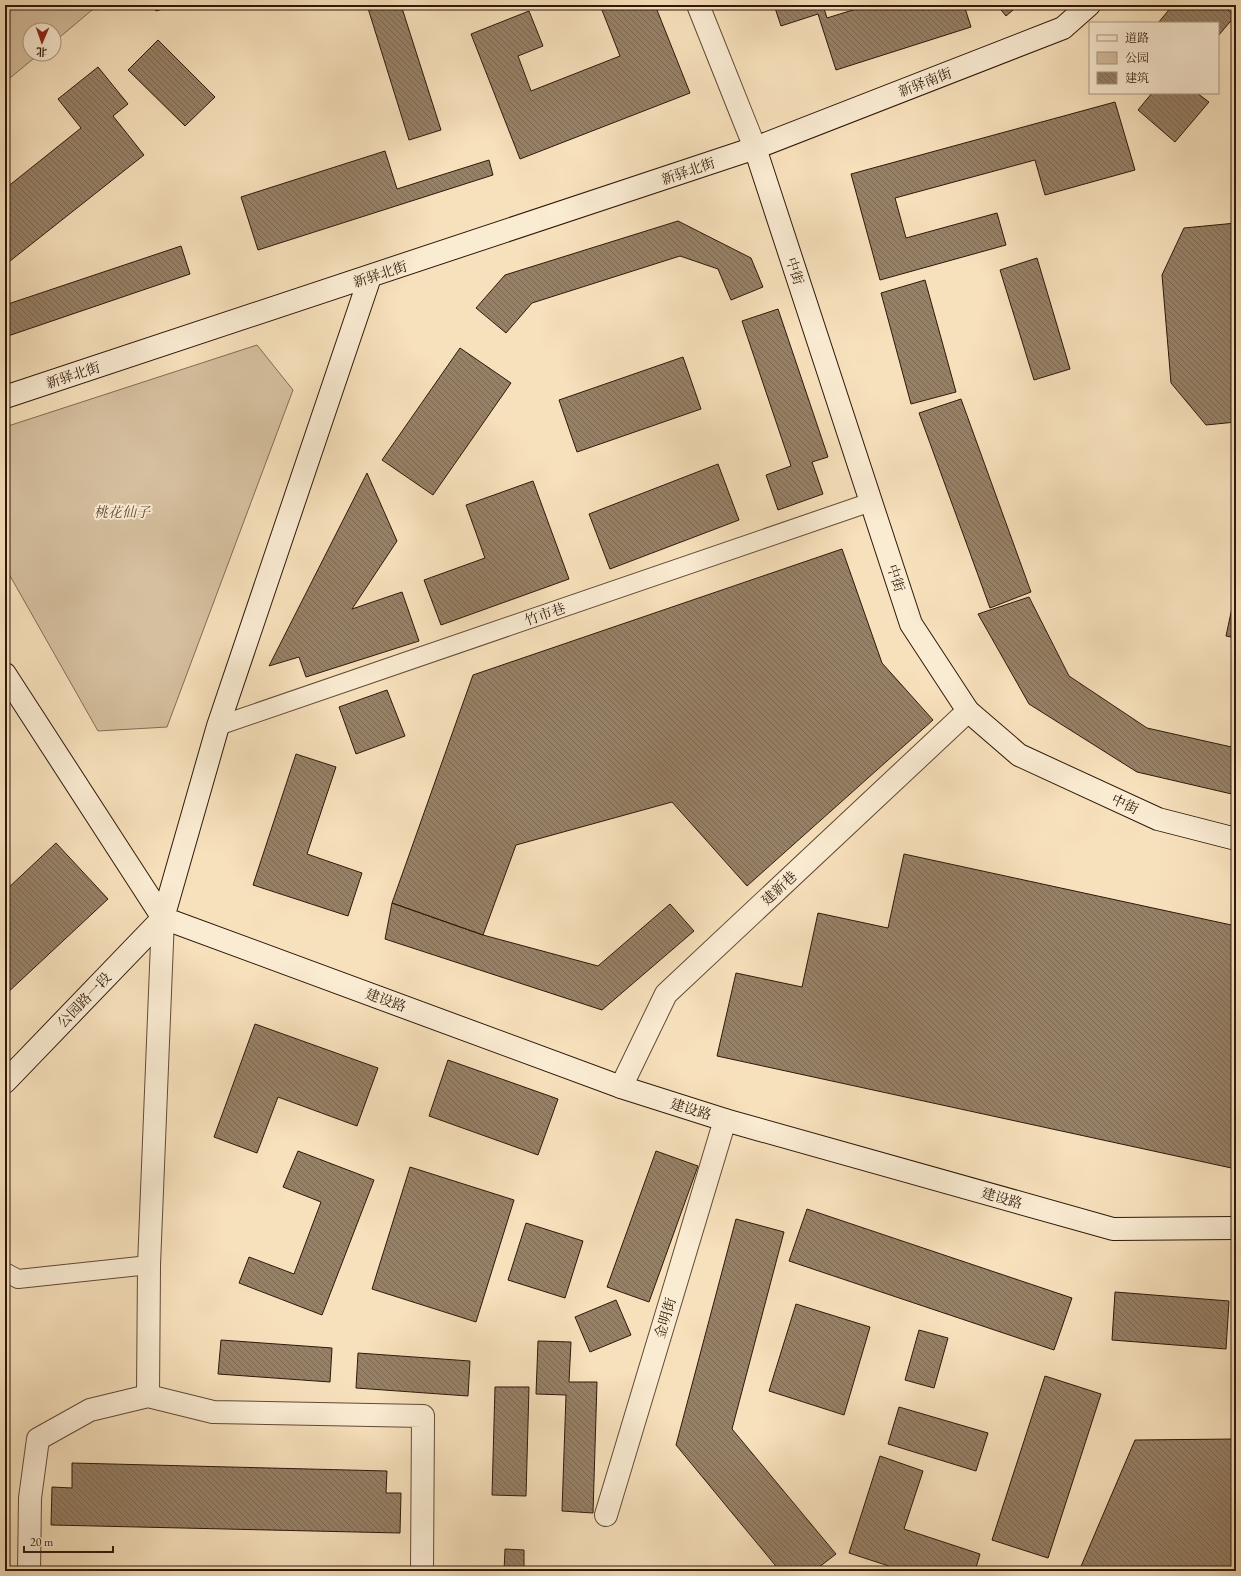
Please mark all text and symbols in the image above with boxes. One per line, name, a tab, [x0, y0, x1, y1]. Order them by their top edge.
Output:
north arrow	[22, 22, 62, 62]
legend	[1089, 22, 1219, 94]
text: 道路	[1125, 30, 1149, 46]
text: 北	[36, 45, 47, 59]
text: 公园	[1125, 50, 1149, 66]
street label: 新驿南街	[896, 64, 954, 100]
text: 建筑	[1125, 70, 1149, 86]
street label: 新驿北街	[659, 153, 717, 189]
street label: 中街	[782, 255, 808, 287]
street label: 新驿北街	[351, 257, 409, 291]
street label: 新驿北街	[44, 358, 102, 392]
park label: 桃花仙子	[94, 503, 151, 521]
street label: 中街	[883, 562, 909, 594]
street label: 竹市巷	[522, 599, 568, 629]
street label: 中街	[1109, 790, 1141, 818]
street label: 建新巷	[758, 867, 800, 909]
street label: 公园路一段	[53, 969, 115, 1031]
street label: 建设路	[363, 984, 409, 1016]
street label: 建设路	[668, 1094, 714, 1124]
street label: 建设路	[979, 1184, 1025, 1212]
street label: 金明街	[650, 1295, 680, 1341]
scale bar	[24, 1528, 113, 1554]
text: 20 m	[30, 1534, 54, 1550]

